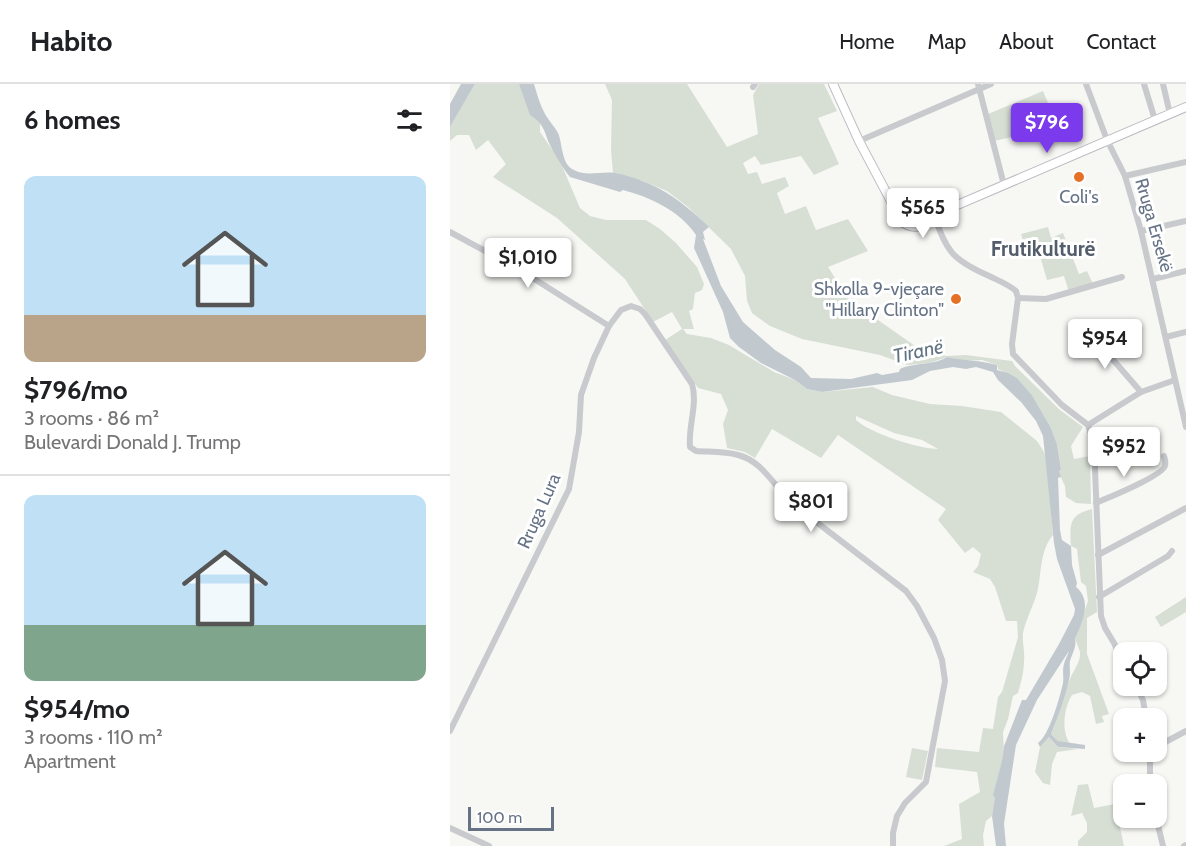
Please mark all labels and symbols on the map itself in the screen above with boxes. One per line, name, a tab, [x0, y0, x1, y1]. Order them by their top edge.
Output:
pin: $796	[1011, 103, 1083, 154]
marker: Coli's	[1072, 170, 1086, 184]
street label: Rruga Ersekë	[1130, 176, 1178, 274]
place label: Coli's	[1059, 186, 1099, 208]
pin: $565	[887, 188, 959, 239]
district label: Frutikulturë	[991, 236, 1095, 261]
pin: $1,010	[479, 238, 577, 289]
place label: Shkolla 9-vjeçare "Hillary Clinton"	[814, 278, 944, 321]
marker: Shkolla 9-vjeçare "Hillary Clinton"	[949, 292, 963, 306]
pin: $954	[1069, 319, 1141, 370]
water label: Tiranë	[891, 334, 946, 368]
pin: $952	[1088, 427, 1160, 478]
street label: Rruga Lura	[513, 470, 565, 552]
pin: $801	[775, 482, 847, 533]
scale bar	[468, 804, 554, 832]

